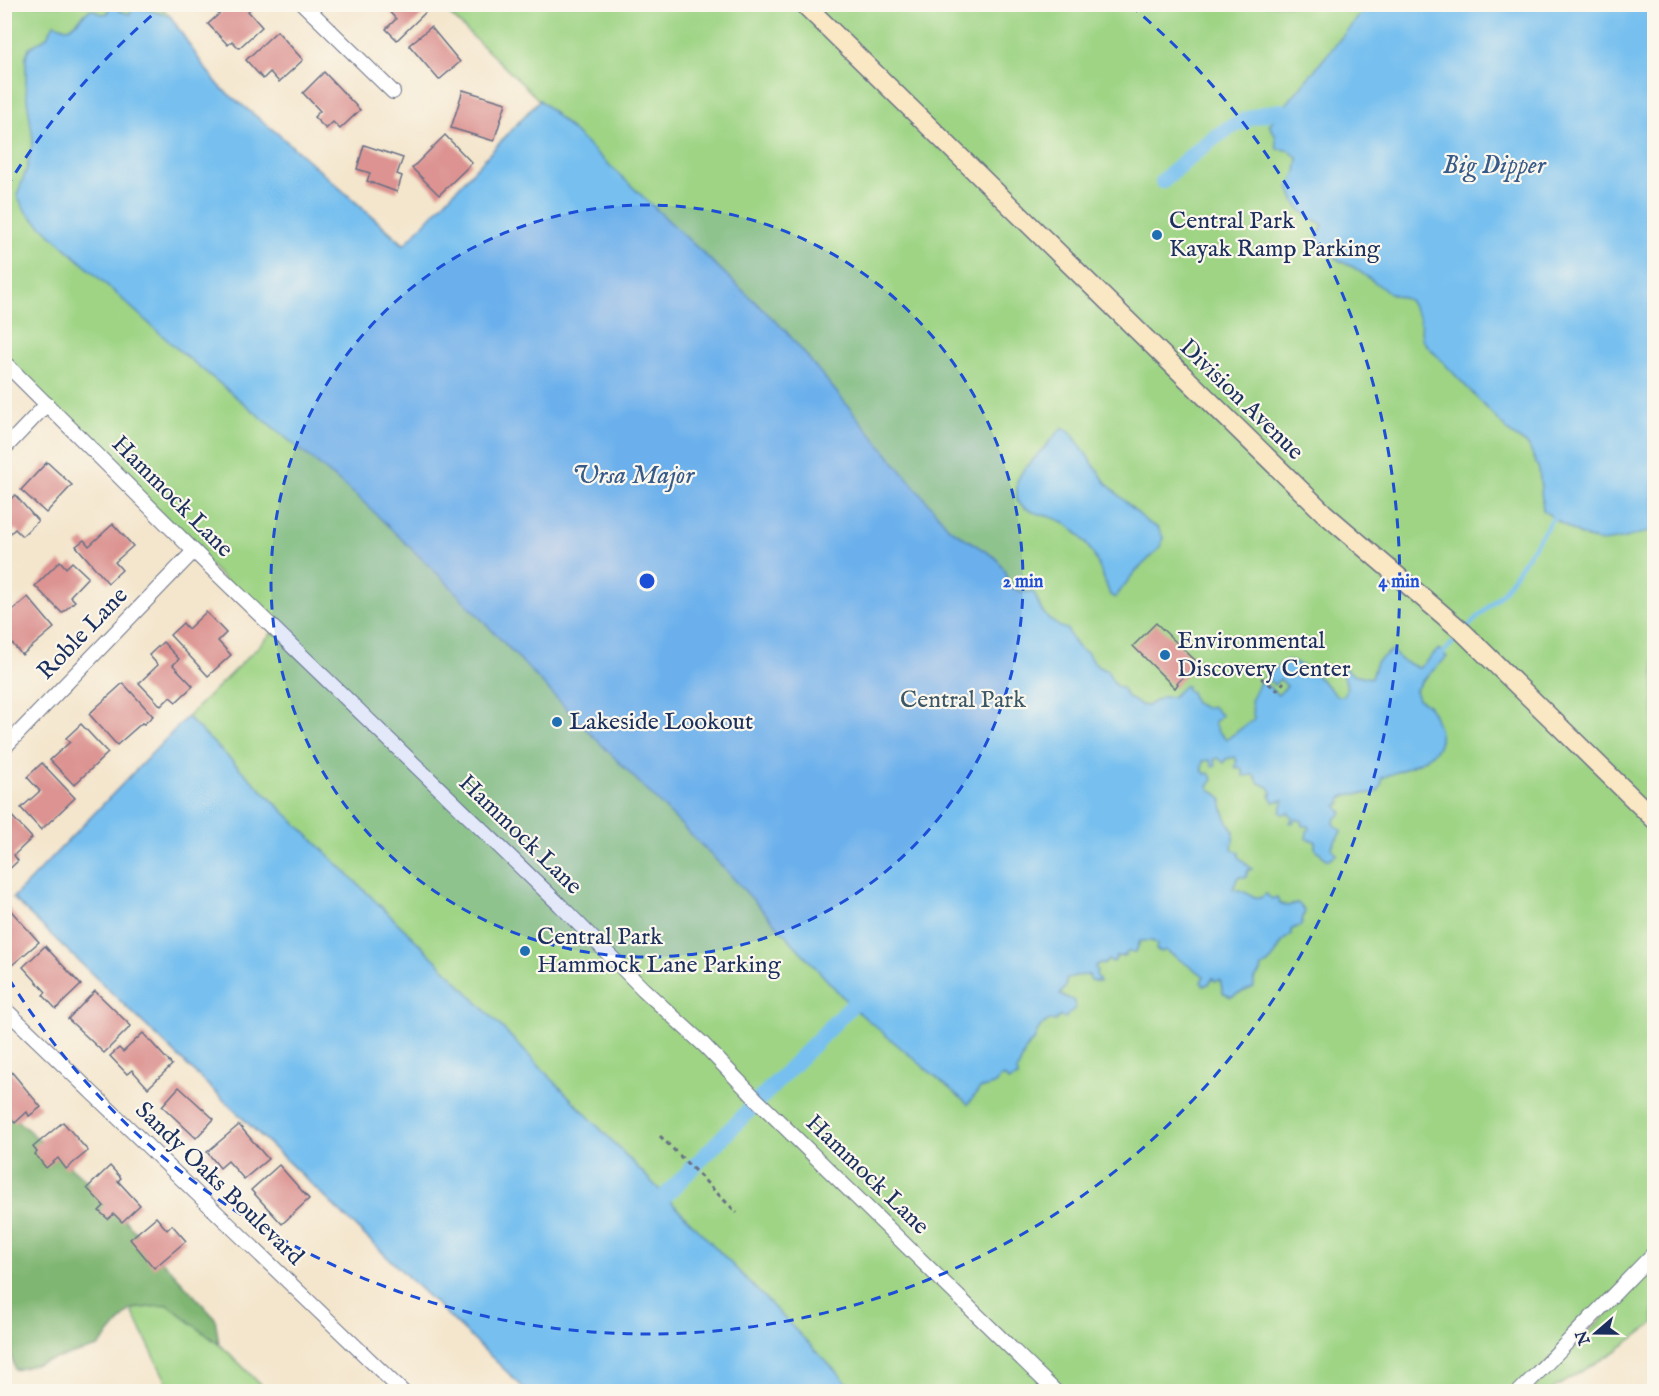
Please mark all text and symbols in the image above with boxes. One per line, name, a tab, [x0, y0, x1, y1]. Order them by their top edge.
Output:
water label: Big Dipper	[1442, 149, 1547, 183]
place label: Central Park Kayak Ramp Parking	[1169, 206, 1381, 265]
marker: Central Park Kayak Ramp Parking	[1150, 228, 1164, 242]
street label: Division Avenue	[1172, 333, 1310, 467]
street label: Hammock Lane	[104, 429, 240, 565]
water label: Ursa Major	[572, 459, 695, 492]
centre of rings	[637, 571, 657, 591]
text: 2 min	[1003, 571, 1044, 594]
text: 4 min	[1378, 571, 1420, 594]
street label: Roble Lane	[31, 581, 135, 687]
place label: Environmental Discovery Center	[1177, 626, 1351, 685]
marker: Environmental Discovery Center	[1158, 648, 1172, 662]
park label: Central Park	[900, 685, 1026, 716]
place label: Lakeside Lookout	[569, 707, 753, 738]
marker: Lakeside Lookout	[550, 715, 564, 729]
street label: Hammock Lane	[451, 768, 589, 902]
place label: Central Park Hammock Lane Parking	[537, 922, 782, 981]
marker: Central Park Hammock Lane Parking	[518, 944, 532, 958]
street label: Sandy Oaks Boulevard	[128, 1095, 310, 1273]
street label: Hammock Lane	[798, 1108, 936, 1242]
north arrow	[1566, 1303, 1626, 1363]
text: N	[1572, 1327, 1596, 1348]

